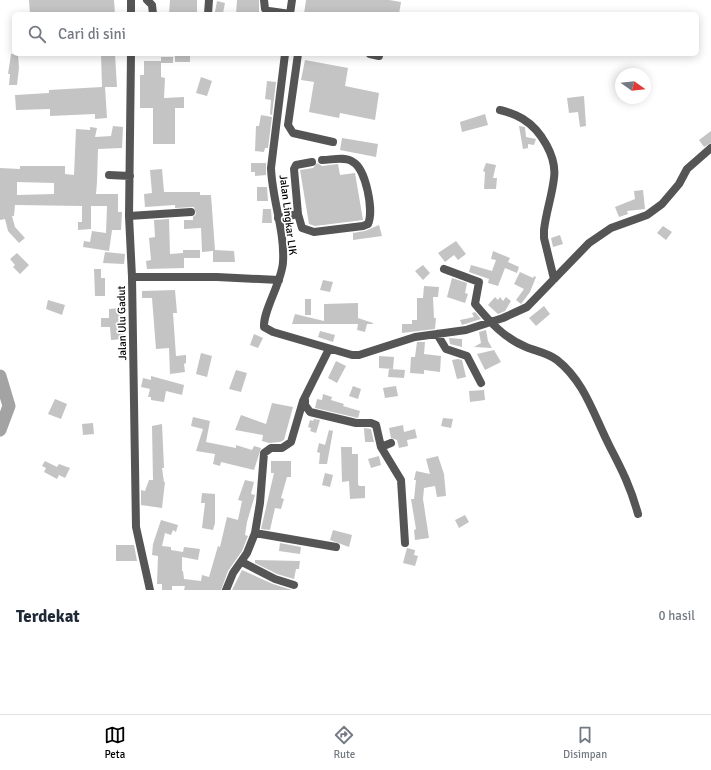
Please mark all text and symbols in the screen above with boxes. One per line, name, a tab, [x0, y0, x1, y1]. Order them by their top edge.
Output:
search box	[12, 12, 699, 56]
icon: search	[26, 23, 48, 45]
text: Cari di sini	[58, 25, 126, 43]
north arrow	[615, 68, 651, 104]
street label: Jalan Lingkar LIK	[277, 174, 299, 256]
street label: Jalan Ulu Gadut	[115, 285, 129, 360]
text: Terdekat	[16, 606, 80, 627]
text: 0 hasil	[658, 608, 695, 624]
tab: Peta	[104, 724, 126, 761]
tab: Rute	[333, 724, 355, 761]
tab: Disimpan	[563, 724, 607, 761]

